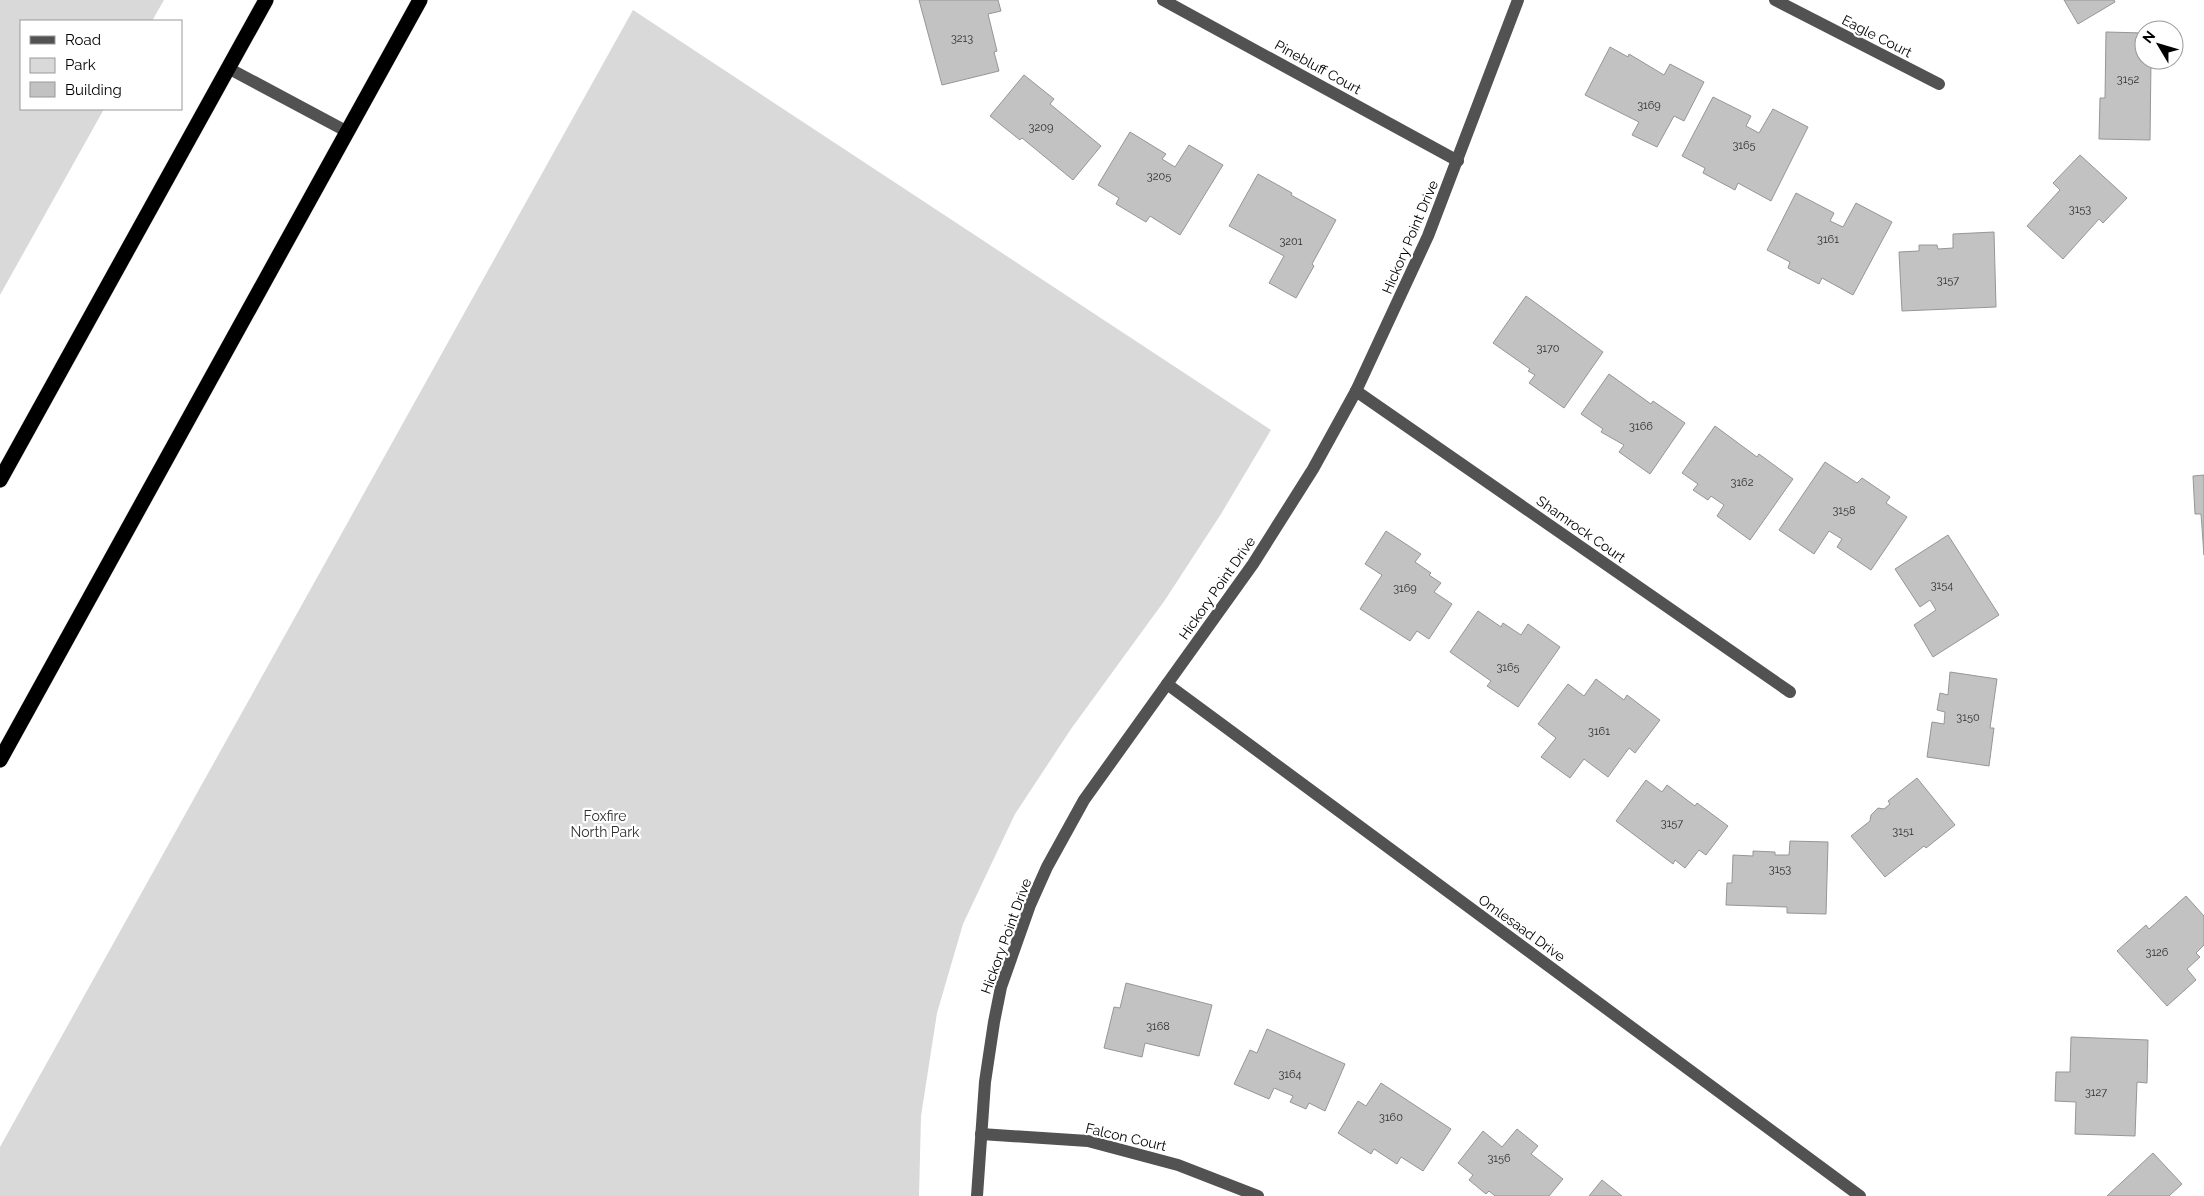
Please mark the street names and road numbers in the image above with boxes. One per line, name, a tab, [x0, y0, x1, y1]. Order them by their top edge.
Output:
street label: Eagle Court	[1839, 12, 1915, 61]
street label: Pinebluff Court	[1272, 37, 1364, 97]
street label: Hickory Point Drive	[1379, 178, 1441, 296]
street label: Shamrock Court	[1534, 492, 1629, 566]
street label: Hickory Point Drive	[1175, 534, 1259, 642]
street label: Hickory Point Drive	[978, 876, 1034, 996]
street label: Omlesaad Drive	[1476, 891, 1568, 965]
street label: Falcon Court	[1084, 1120, 1168, 1154]

